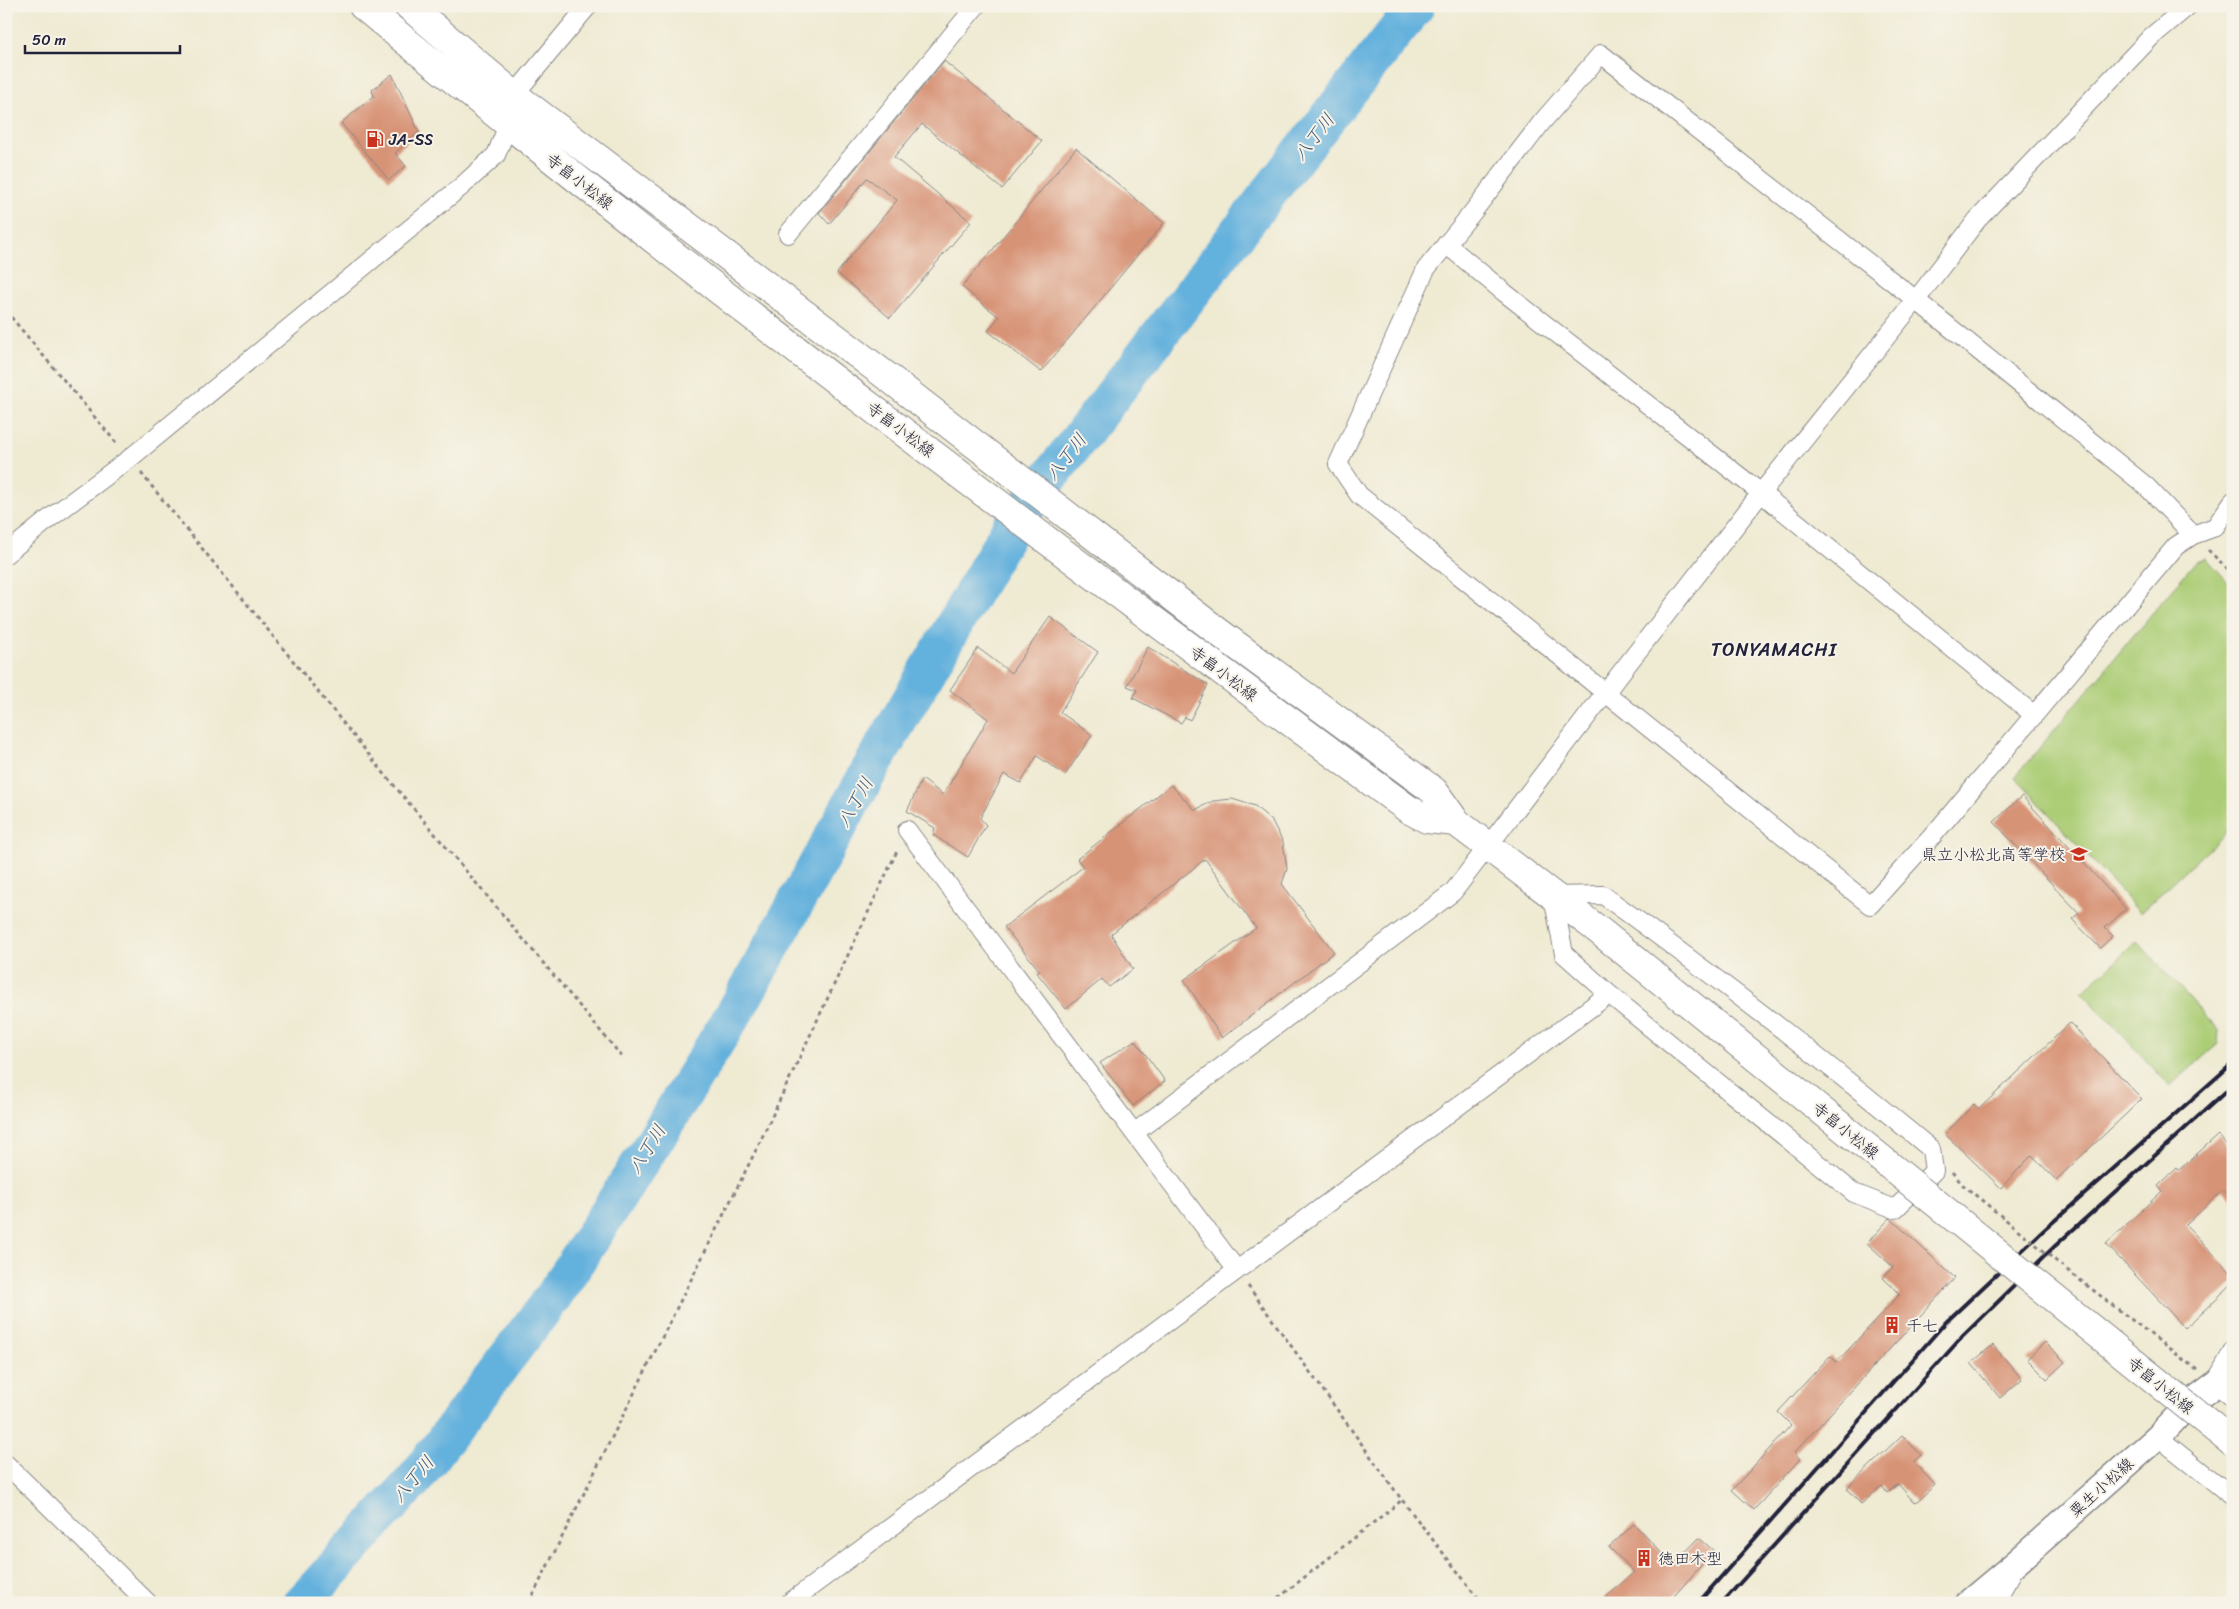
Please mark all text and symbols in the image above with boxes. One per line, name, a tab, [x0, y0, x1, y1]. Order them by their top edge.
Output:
scale bar	[25, 22, 180, 54]
text: 50 m	[32, 27, 67, 53]
water label: 八丁川	[1285, 106, 1343, 168]
place label: JA-SS	[388, 125, 433, 154]
fuel station icon: JA-SS	[365, 129, 385, 149]
street label: 寺畠小松線	[539, 145, 620, 217]
street label: 寺畠小松線	[860, 394, 941, 465]
water label: 八丁川	[1037, 426, 1095, 488]
district label: TONYAMACHI	[1711, 633, 1838, 666]
street label: 寺畠小松線	[1183, 638, 1264, 709]
water label: 八丁川	[828, 771, 882, 833]
place label: 県立小松北高等学校	[1921, 840, 2065, 869]
school or university icon: 県立小松北高等学校	[2069, 844, 2089, 864]
street label: 寺畠小松線	[1805, 1094, 1886, 1167]
water label: 八丁川	[619, 1118, 675, 1180]
place label: 千七	[1906, 1311, 1938, 1340]
building icon: 千七	[1882, 1315, 1902, 1335]
street label: 寺畠小松線	[2120, 1349, 2201, 1422]
water label: 八丁川	[383, 1448, 443, 1510]
street label: 粟生小松線	[2062, 1450, 2141, 1525]
place label: 徳田木型	[1658, 1544, 1722, 1573]
building icon: 徳田木型	[1634, 1548, 1654, 1568]

